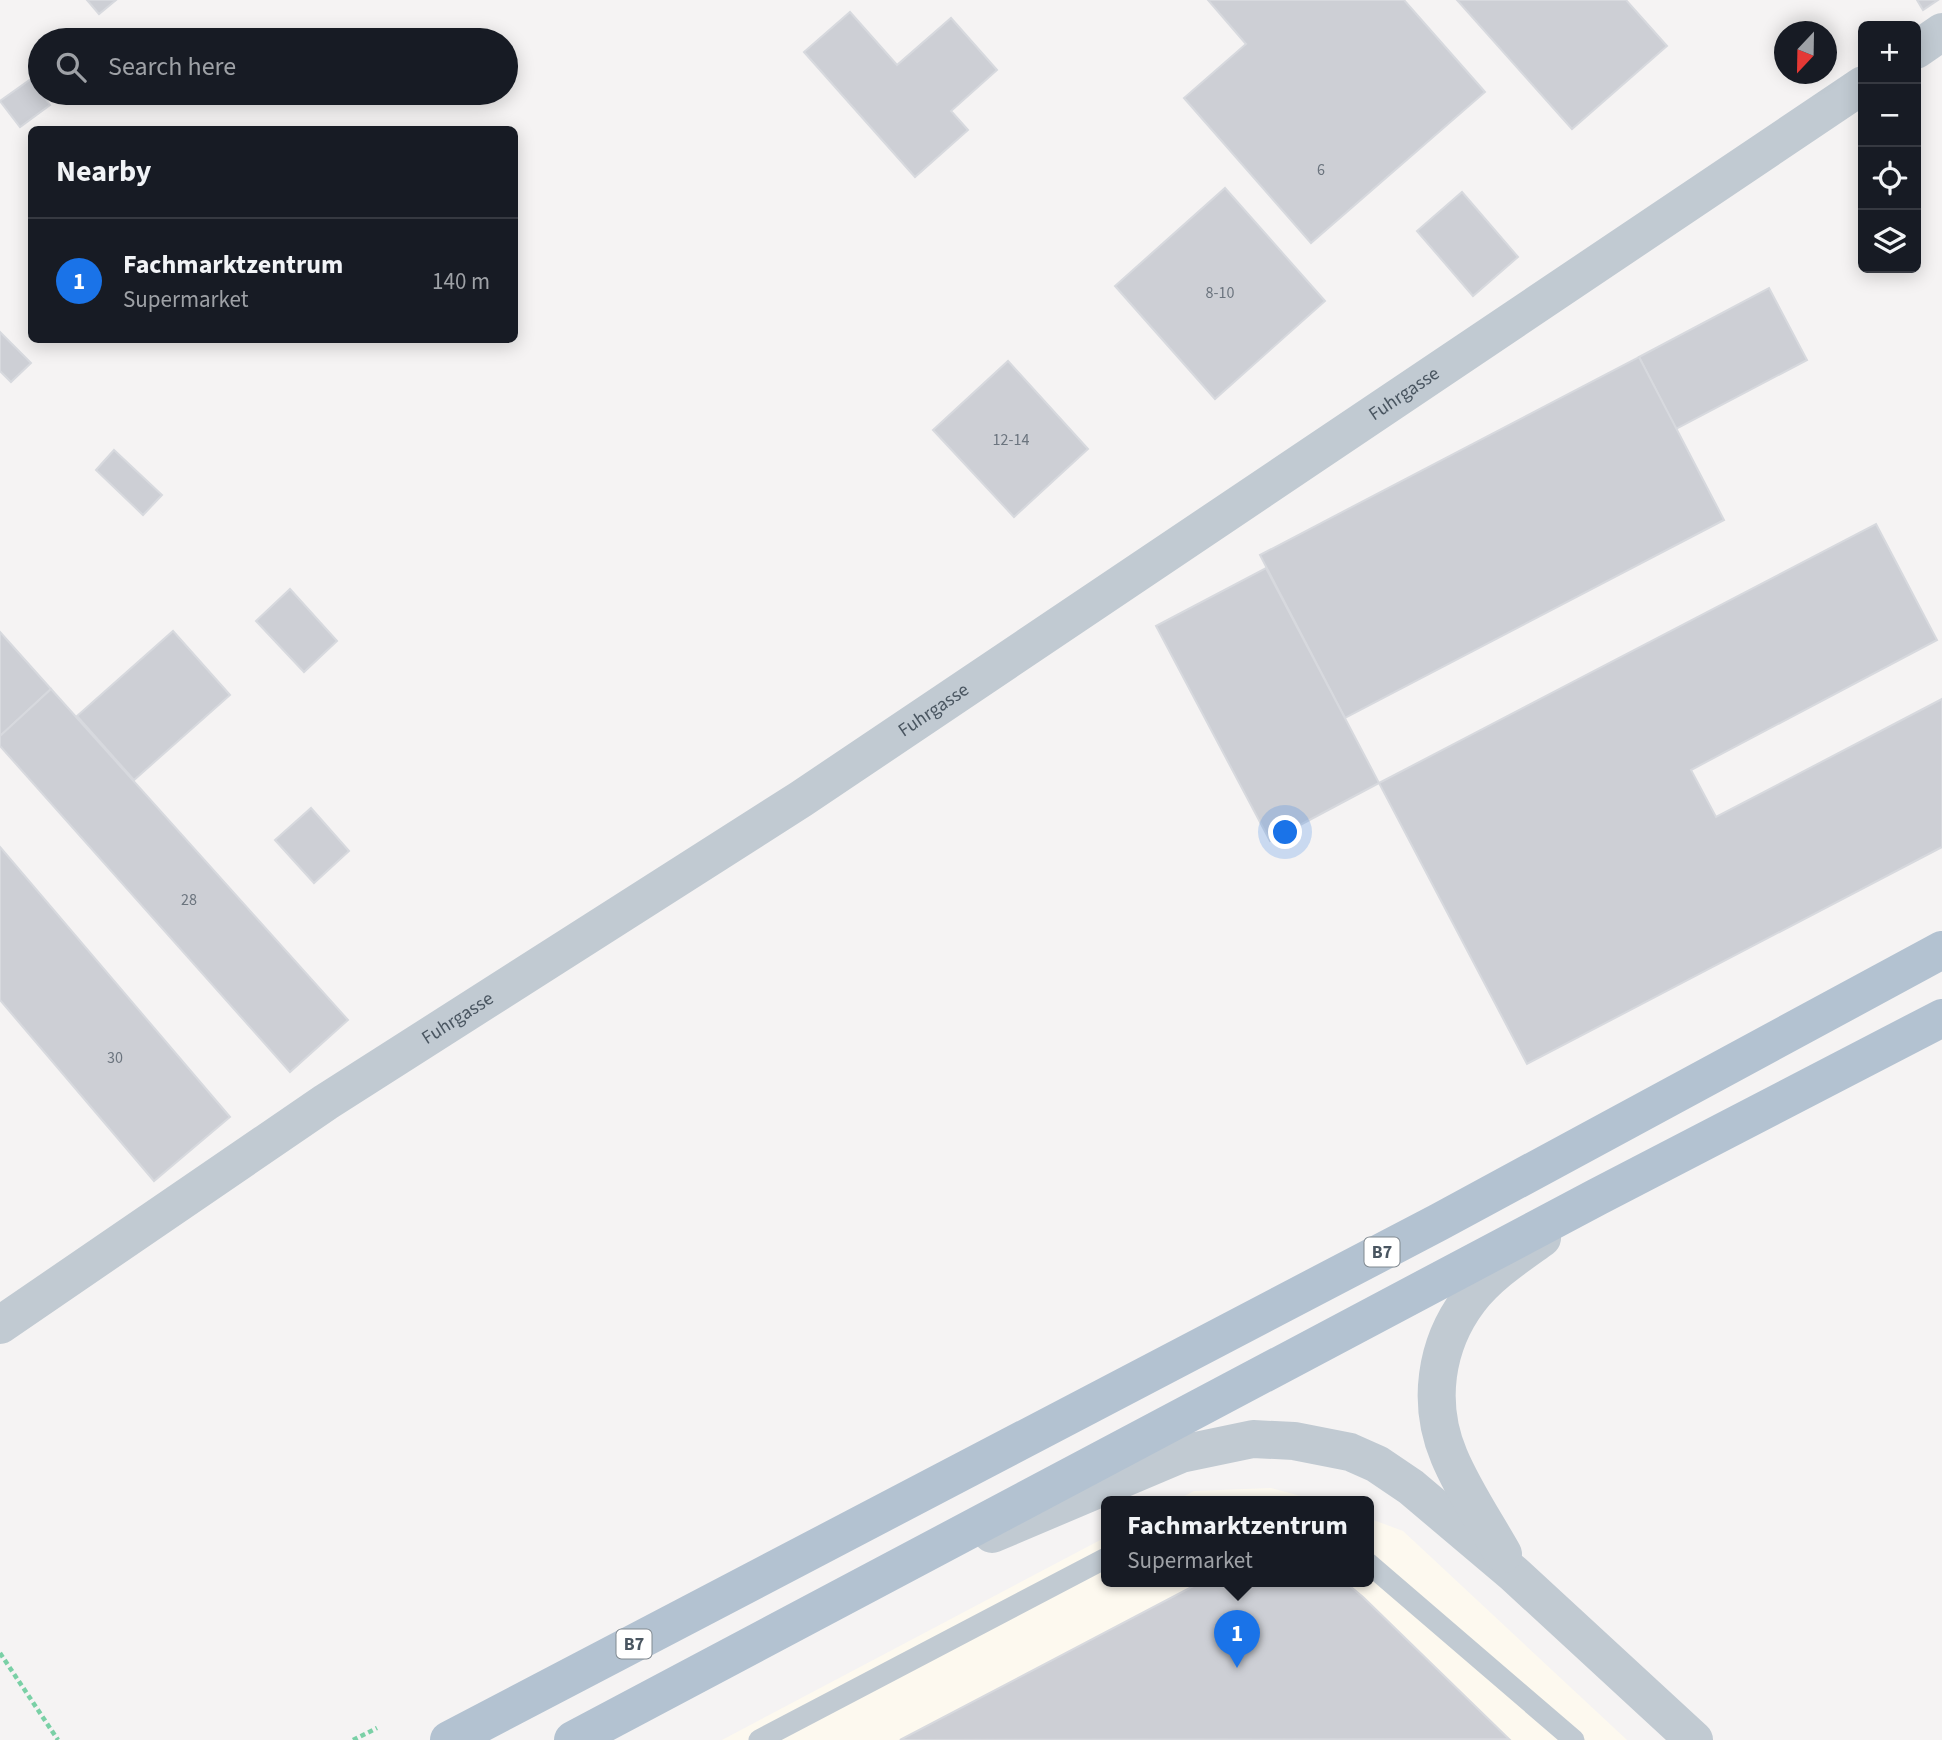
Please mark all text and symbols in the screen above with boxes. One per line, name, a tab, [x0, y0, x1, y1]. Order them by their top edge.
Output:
north arrow	[1774, 21, 1837, 84]
map controls	[1858, 21, 1921, 273]
button: +	[1858, 21, 1921, 84]
search box	[28, 28, 518, 105]
icon: search	[52, 48, 90, 86]
text: Search here	[108, 48, 236, 85]
button: −	[1858, 84, 1921, 147]
button: locate	[1858, 147, 1921, 210]
text: Nearby	[56, 150, 151, 193]
house number: 6	[1317, 159, 1325, 181]
button: layers	[1858, 210, 1921, 273]
text: Fachmarktzentrum	[123, 246, 343, 283]
text: 1	[73, 265, 85, 298]
text: 140 m	[432, 265, 490, 298]
house number: 8-10	[1206, 282, 1234, 304]
text: Supermarket	[123, 283, 249, 316]
street label: Fuhrgasse	[1363, 360, 1445, 427]
house number: 12-14	[993, 429, 1029, 451]
street label: Fuhrgasse	[893, 676, 974, 744]
your location	[1268, 815, 1302, 849]
house number: 28	[181, 889, 197, 911]
street label: Fuhrgasse	[416, 985, 499, 1051]
house number: 30	[107, 1047, 123, 1069]
road number: B7	[1364, 1238, 1400, 1266]
popup	[1101, 1496, 1374, 1587]
text: Fachmarktzentrum	[1127, 1507, 1348, 1544]
text: Supermarket	[1127, 1544, 1253, 1577]
pin: 1	[1214, 1610, 1260, 1668]
road number: B7	[616, 1630, 652, 1658]

